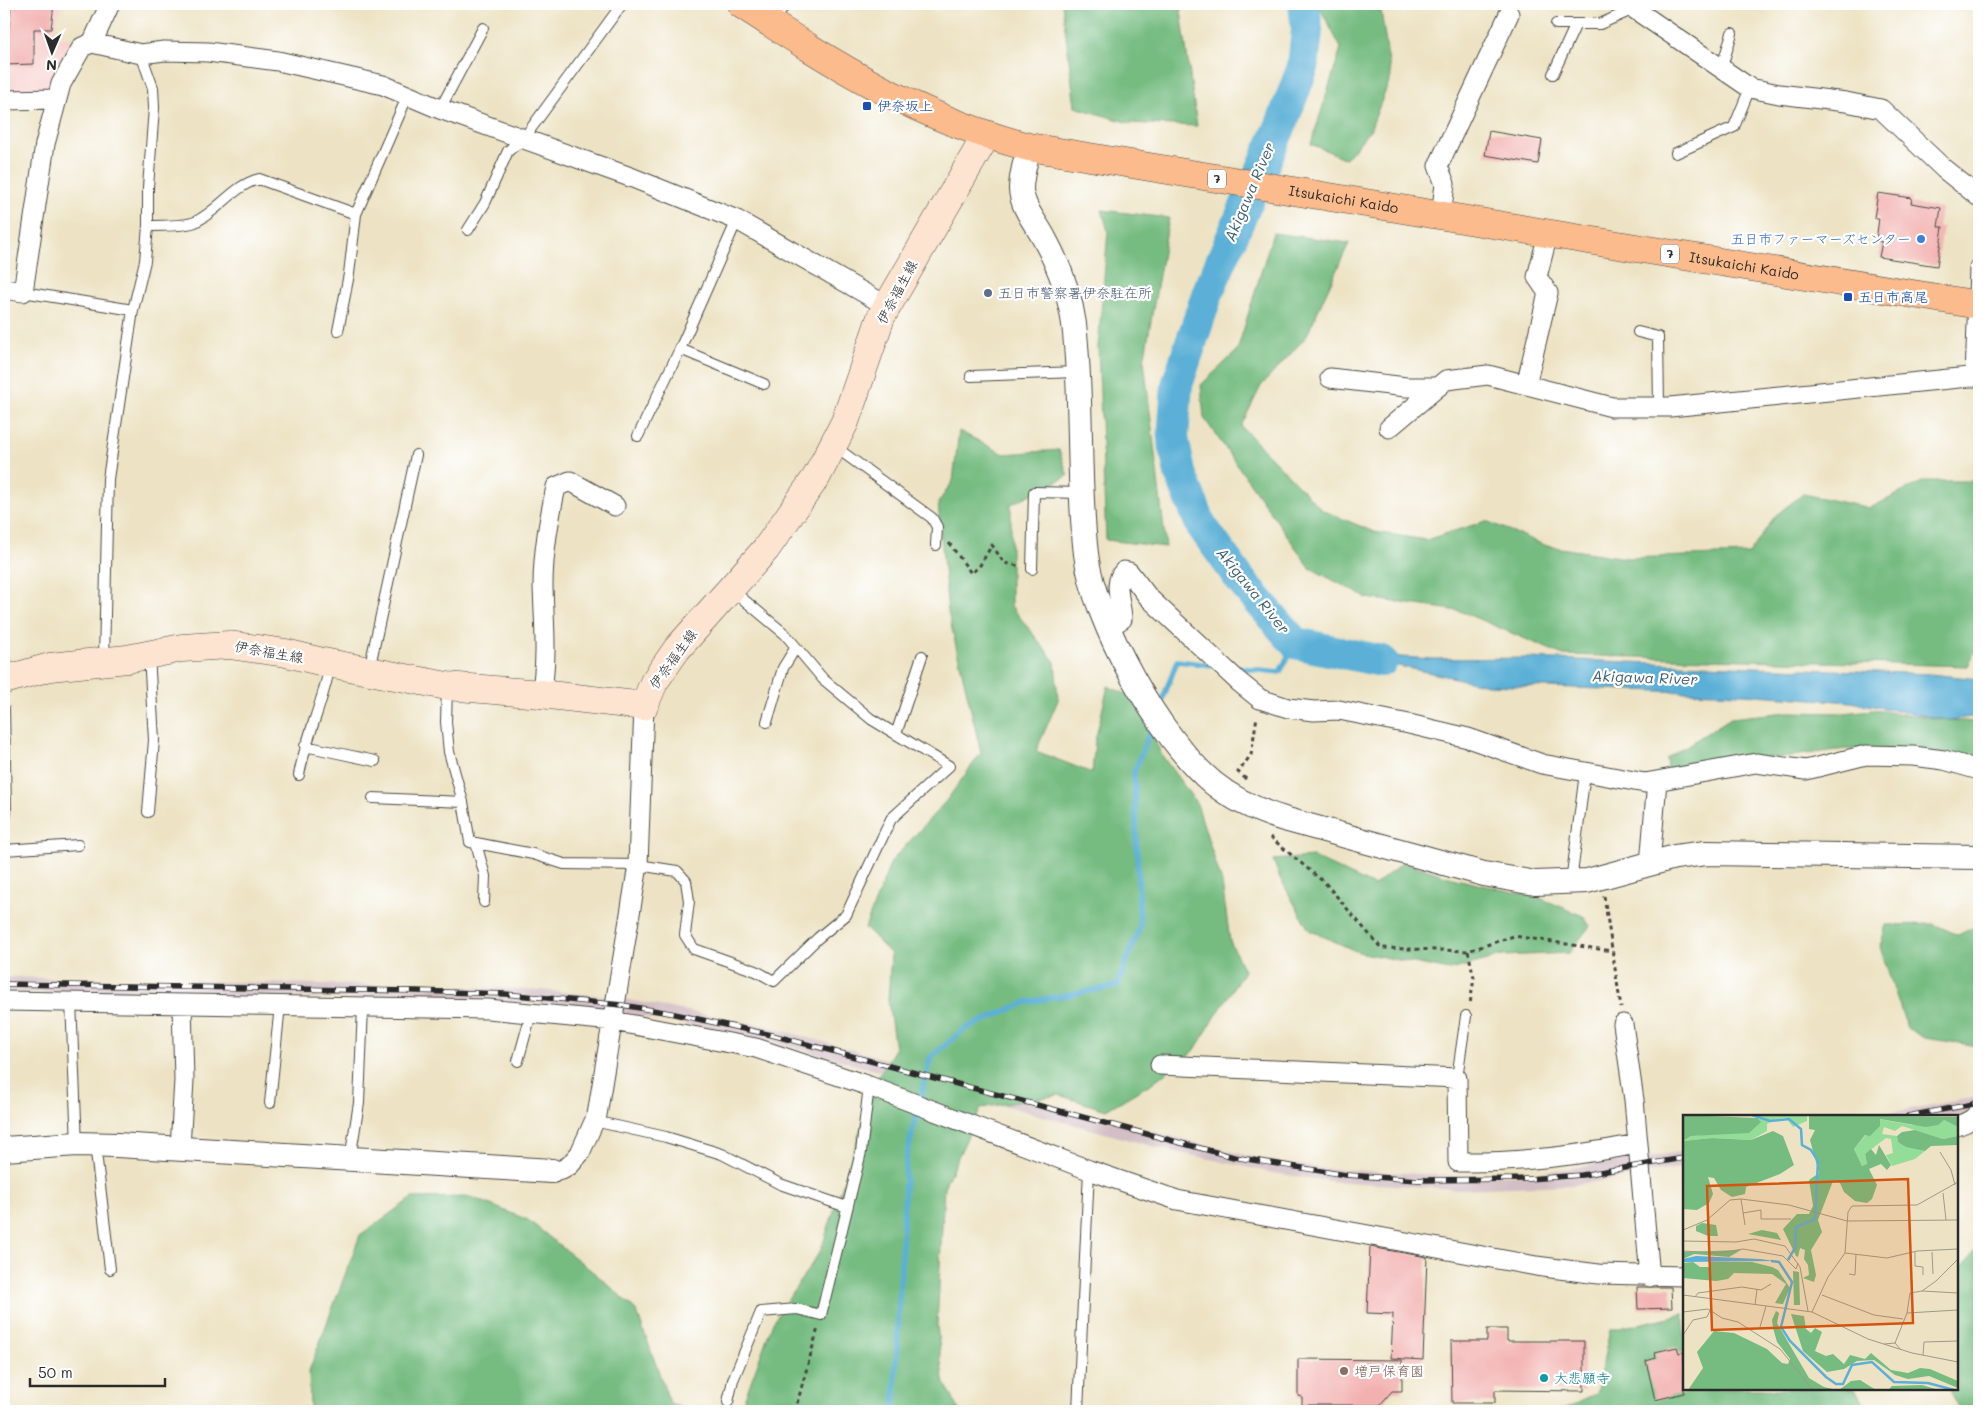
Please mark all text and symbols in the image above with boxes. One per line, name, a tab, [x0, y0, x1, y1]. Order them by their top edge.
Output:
north arrow	[28, 28, 78, 78]
text: N	[46, 56, 57, 75]
place label: 伊奈坂上	[877, 96, 933, 115]
marker: 伊奈坂上	[861, 100, 873, 112]
water label: Akigawa River	[1219, 139, 1279, 244]
road number: 7	[1208, 170, 1226, 188]
street label: Itsukaichi Kaido	[1287, 180, 1400, 217]
place label: 五日市ファーマーズセンター	[1730, 229, 1911, 248]
marker: 五日市ファーマーズセンター	[1915, 233, 1927, 245]
road number: 7	[1661, 244, 1679, 264]
street label: Itsukaichi Kaido	[1688, 247, 1800, 284]
street label: 伊奈福生線	[872, 256, 921, 327]
place label: 五日市警察署伊奈駐在所	[998, 283, 1152, 302]
marker: 五日市警察署伊奈駐在所	[982, 287, 994, 299]
place label: 五日市高尾	[1858, 287, 1928, 306]
marker: 五日市高尾	[1842, 291, 1854, 303]
water label: Akigawa River	[1213, 543, 1295, 638]
street label: 伊奈福生線	[644, 625, 701, 693]
street label: 伊奈福生線	[233, 636, 305, 667]
water label: Akigawa River	[1592, 665, 1699, 689]
inset map	[1683, 1115, 1958, 1390]
scale bar	[30, 1355, 165, 1387]
place label: 増戸保育園	[1354, 1361, 1424, 1380]
text: 50 m	[38, 1362, 73, 1382]
marker: 増戸保育園	[1338, 1365, 1350, 1377]
place label: 大悲願寺	[1554, 1368, 1610, 1387]
marker: 大悲願寺	[1538, 1372, 1550, 1384]

